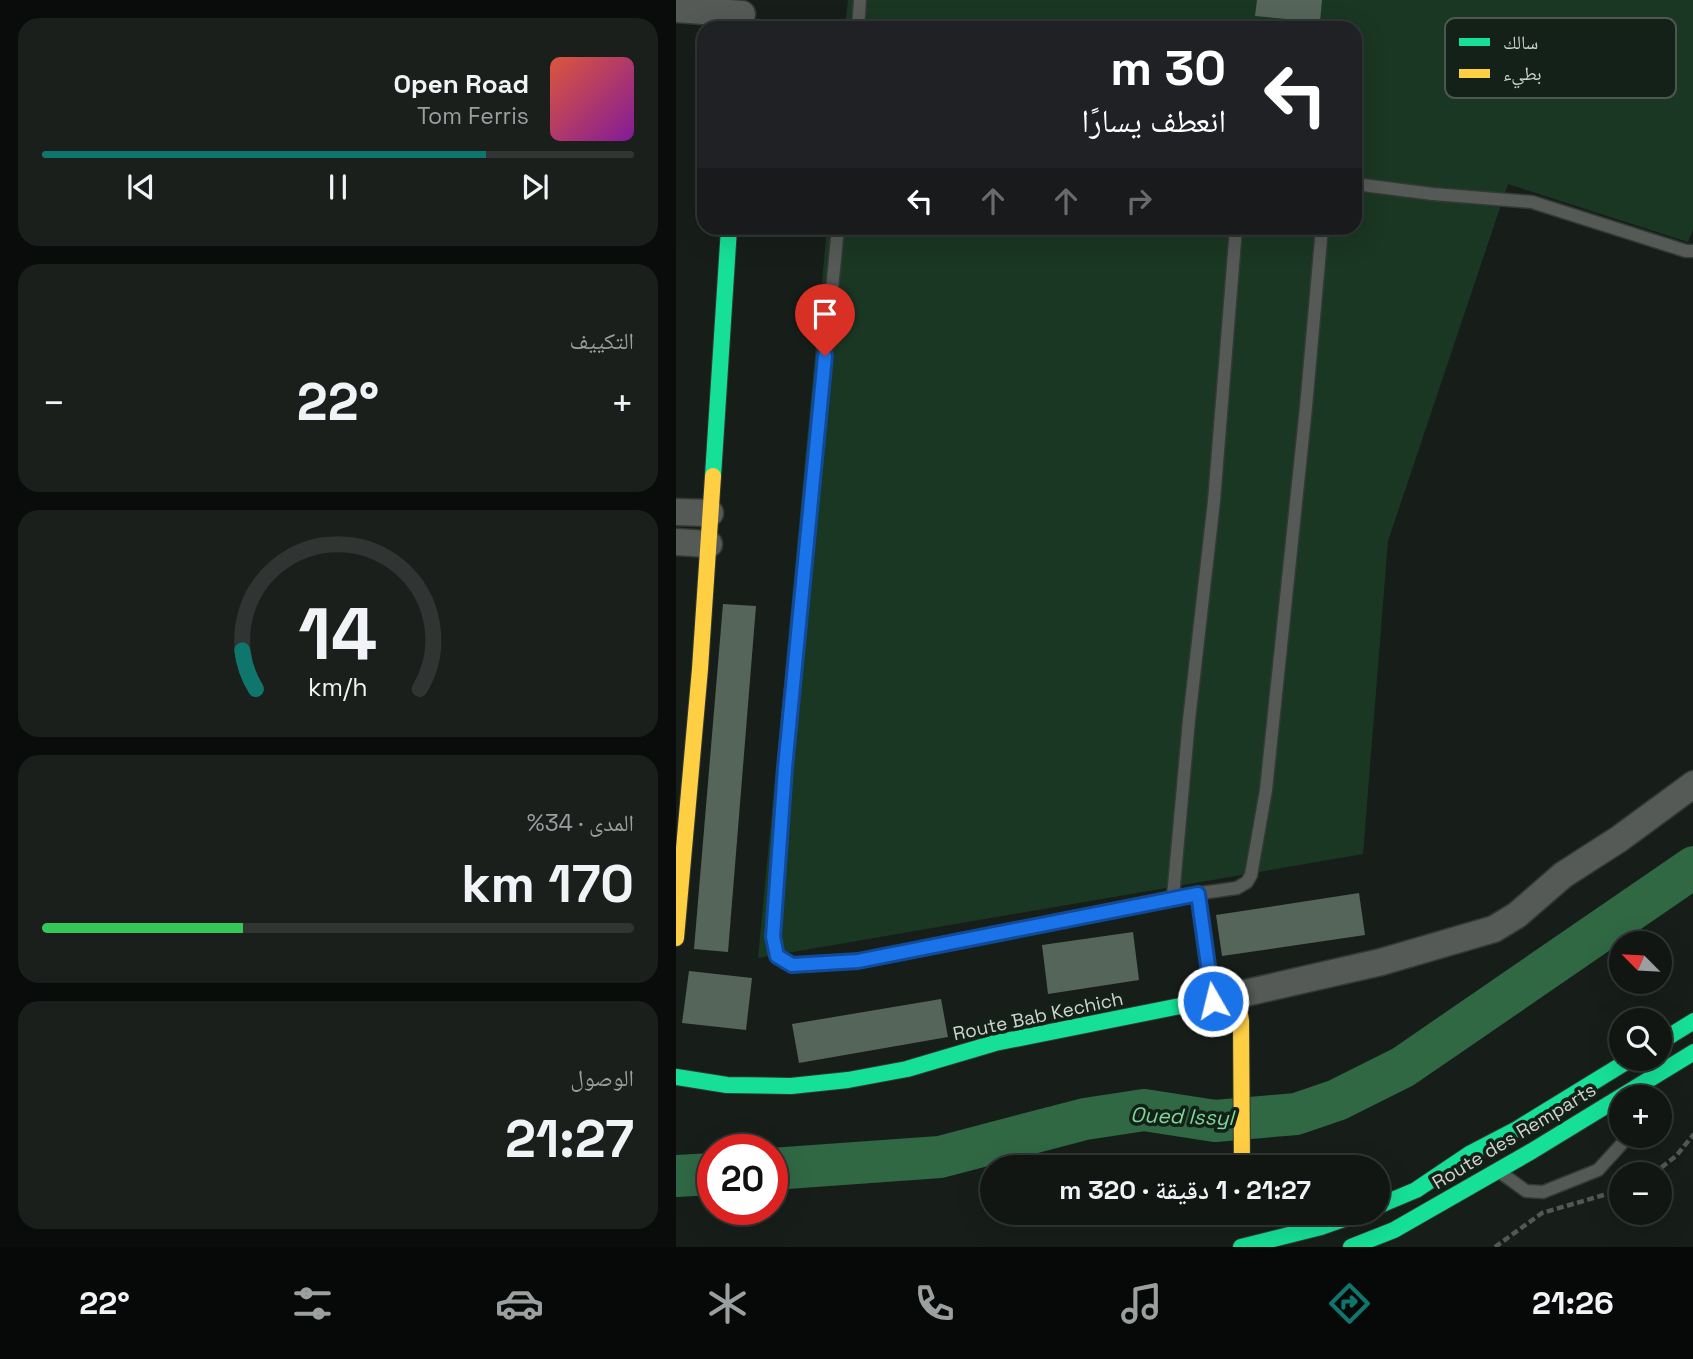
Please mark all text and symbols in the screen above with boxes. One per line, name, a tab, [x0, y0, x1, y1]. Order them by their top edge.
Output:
legend	[1445, 18, 1676, 98]
text: سالك	[1503, 30, 1538, 55]
text: 30 m	[1110, 37, 1226, 99]
icon: left	[1250, 49, 1341, 140]
text: بطيء	[1503, 61, 1542, 89]
text: Open Road	[394, 67, 529, 101]
text: Tom Ferris	[417, 101, 529, 131]
text: انعطف يسارًا	[1082, 101, 1226, 141]
icon: previous	[122, 168, 160, 206]
icon: pause	[319, 168, 357, 206]
icon: next	[516, 168, 554, 206]
icon: left	[901, 182, 939, 220]
icon: ahead	[974, 182, 1012, 220]
icon: ahead	[1047, 182, 1085, 220]
icon: right	[1120, 182, 1158, 220]
pin	[795, 284, 855, 356]
icon: arrive	[806, 295, 844, 333]
text: التكييف	[569, 326, 634, 356]
text: 22°	[297, 369, 379, 435]
text: −	[42, 379, 66, 427]
text: +	[610, 379, 634, 427]
text: 14	[298, 588, 378, 681]
text: km/h	[308, 671, 368, 703]
text: المدى · 34%	[527, 808, 634, 838]
text: 170 km	[461, 851, 634, 917]
north arrow	[1609, 931, 1672, 994]
map controls	[1609, 931, 1672, 1225]
position arrow	[1176, 964, 1250, 1038]
street label: Route Bab Kechich	[950, 986, 1126, 1046]
button: search	[1609, 1008, 1672, 1071]
text: الوصول	[570, 1063, 634, 1093]
street label: Route des Remparts	[1427, 1077, 1601, 1195]
button: +	[1609, 1085, 1672, 1148]
water label: Oued Issyl	[1130, 1101, 1237, 1131]
text: 21:27	[505, 1106, 634, 1172]
speed limit sign: 20	[697, 1134, 788, 1225]
button: −	[1609, 1162, 1672, 1225]
text: 21:27 · 1 دقيقة · 320 m	[1059, 1173, 1311, 1207]
icon: filters	[288, 1279, 337, 1328]
icon: car	[495, 1279, 544, 1328]
icon: climate	[703, 1279, 752, 1328]
icon: phone	[910, 1279, 959, 1328]
icon: music	[1117, 1279, 1166, 1328]
icon: directions	[1325, 1279, 1374, 1328]
text: 22°	[79, 1283, 130, 1323]
text: 21:26	[1532, 1283, 1614, 1323]

